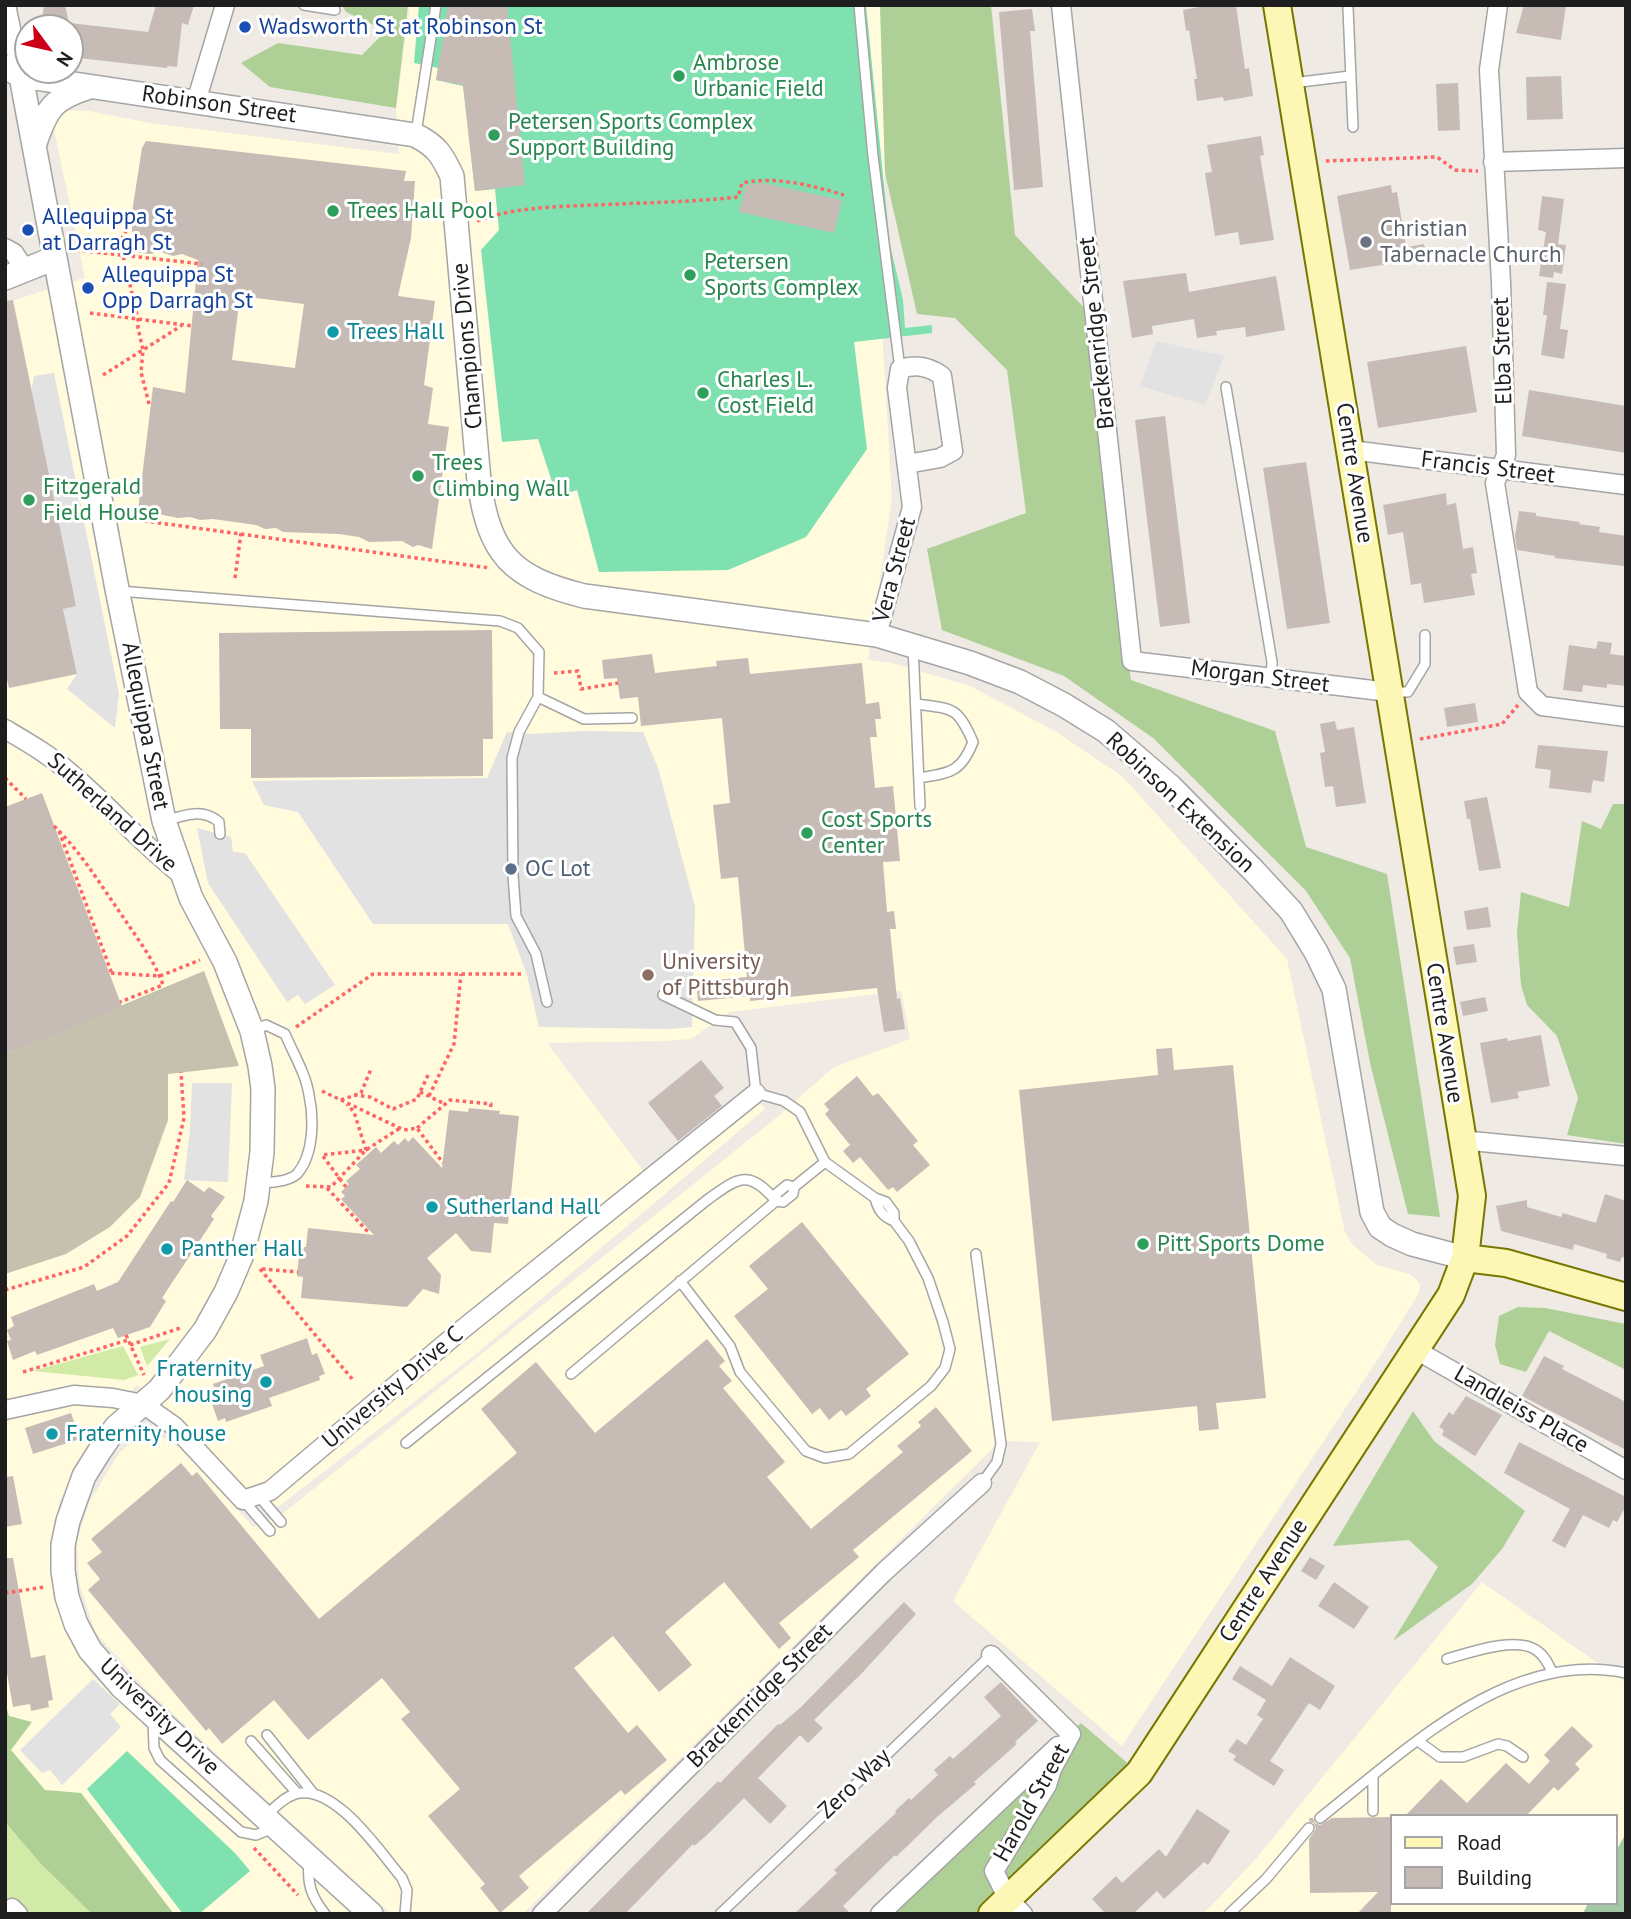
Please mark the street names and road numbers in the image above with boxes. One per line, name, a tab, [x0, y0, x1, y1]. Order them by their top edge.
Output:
street label: Robinson Street	[140, 81, 298, 129]
street label: Brackenridge Street	[1073, 235, 1121, 431]
street label: Champions Drive	[447, 262, 489, 430]
street label: Elba Street	[1487, 297, 1519, 405]
street label: Centre Avenue	[1329, 401, 1379, 545]
street label: Francis Street	[1419, 446, 1557, 490]
street label: Vera Street	[868, 514, 922, 626]
street label: Allequippa Street	[115, 640, 175, 812]
street label: Morgan Street	[1189, 655, 1331, 699]
street label: Robinson Extension	[1100, 727, 1260, 879]
street label: Sutherland Drive	[41, 747, 183, 879]
street label: Centre Avenue	[1419, 961, 1469, 1105]
street label: University Drive C	[317, 1321, 469, 1455]
street label: Landleiss Place	[1449, 1360, 1593, 1460]
street label: Centre Avenue	[1214, 1514, 1314, 1648]
street label: Brackenridge Street	[682, 1618, 838, 1774]
street label: University Drive	[93, 1653, 225, 1781]
street label: Harold Street	[988, 1739, 1076, 1867]
street label: Zero Way	[813, 1743, 897, 1825]

